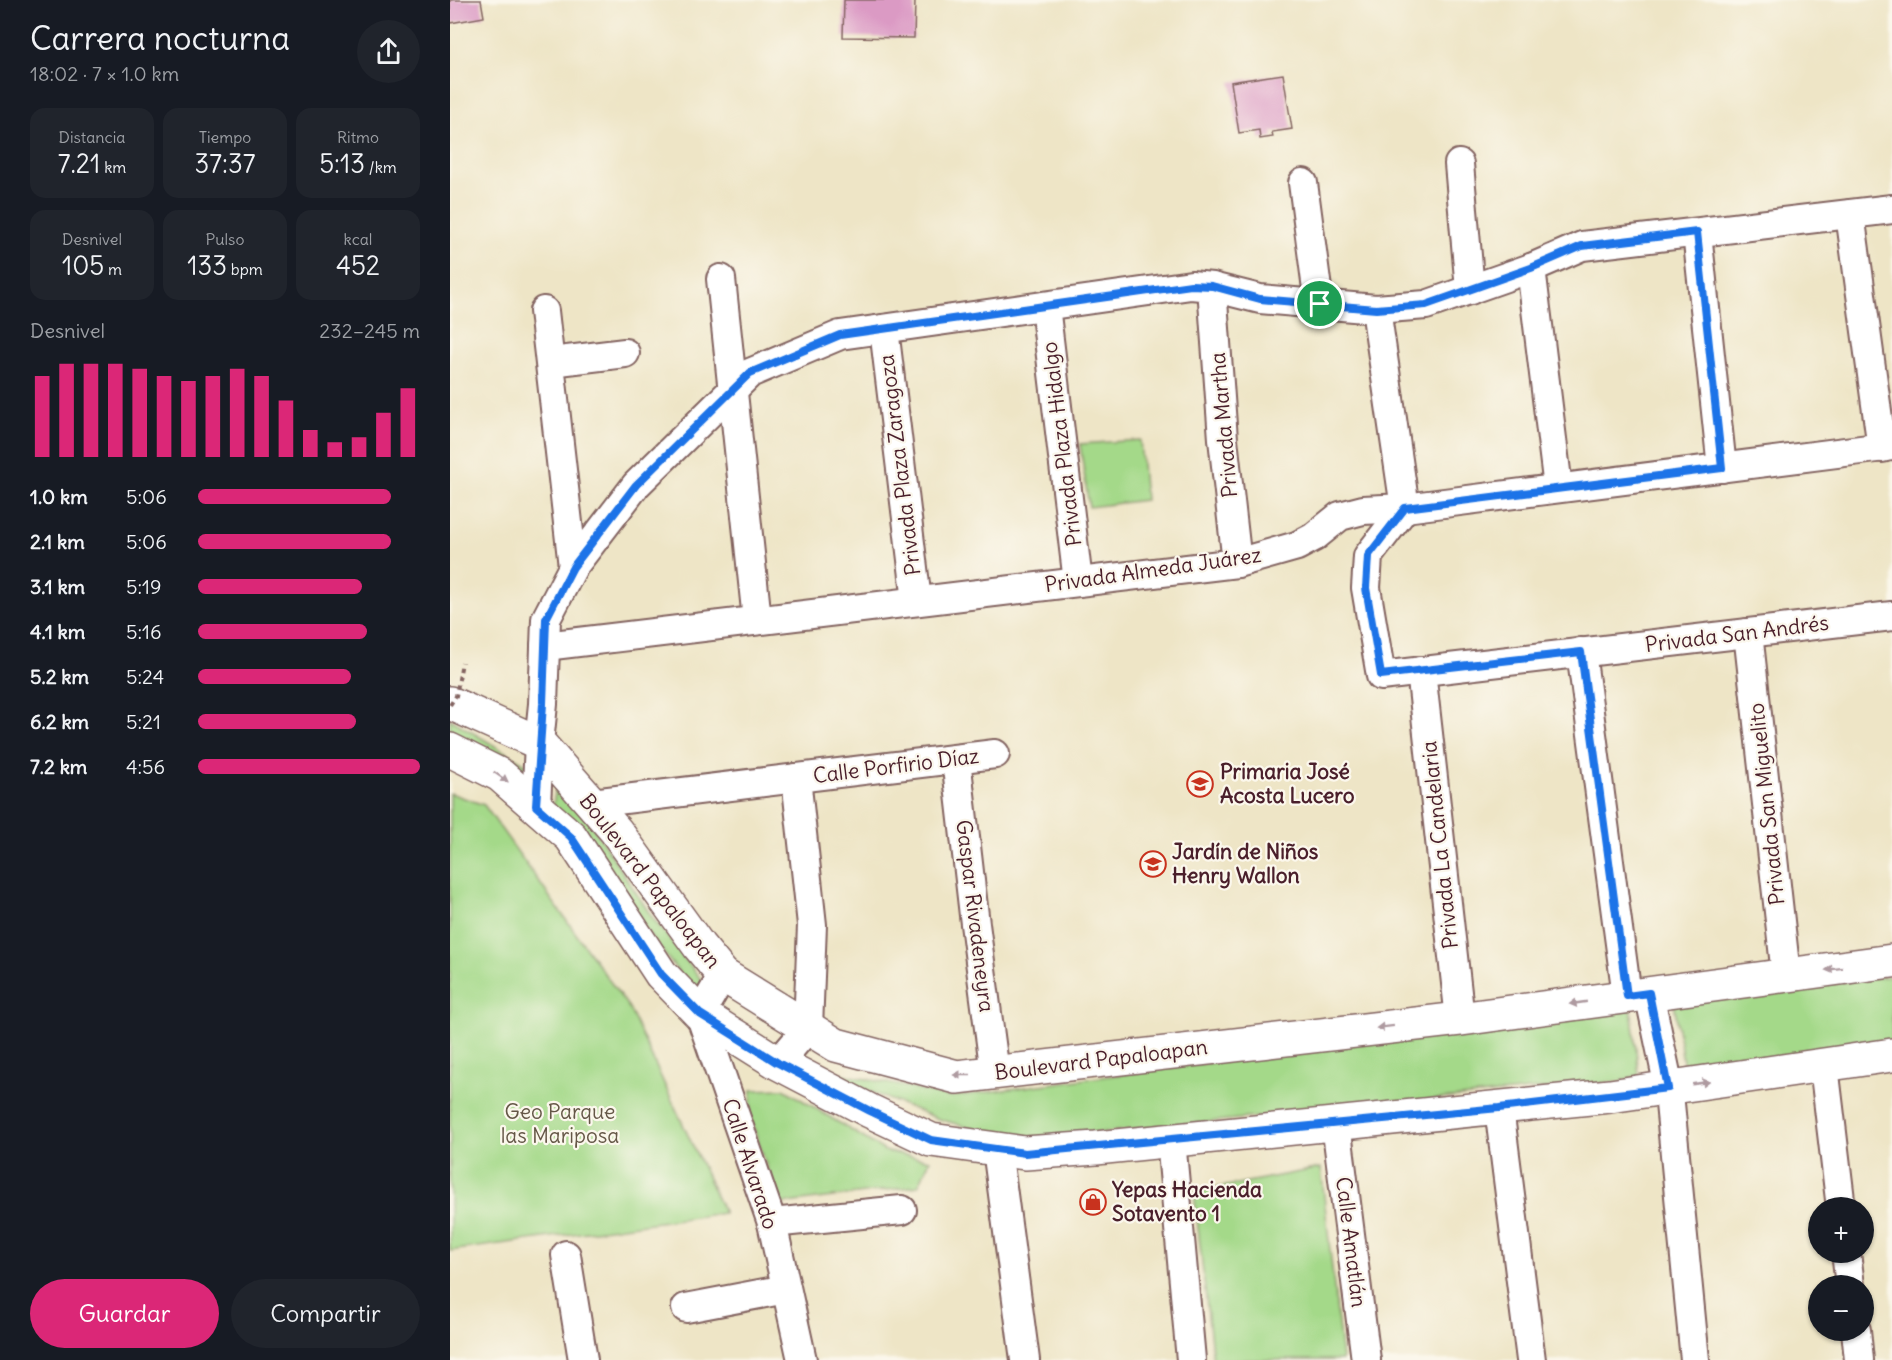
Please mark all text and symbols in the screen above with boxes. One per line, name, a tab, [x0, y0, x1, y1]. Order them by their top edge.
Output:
text: Carrera nocturna	[30, 17, 290, 59]
button: share	[357, 20, 420, 83]
text: 18:02 · 7 × 1.0 km	[30, 61, 179, 86]
text: Distancia	[59, 127, 125, 147]
text: Tiempo	[199, 127, 251, 147]
text: Ritmo	[337, 127, 379, 147]
text: 7.21	[58, 147, 100, 180]
text: 37:37	[195, 147, 255, 180]
text: 5:13	[319, 147, 365, 180]
text: km	[100, 157, 126, 177]
text: /km	[365, 157, 397, 177]
text: Desnivel	[62, 229, 122, 249]
text: Pulso	[206, 229, 244, 249]
text: kcal	[344, 229, 372, 249]
text: 105	[62, 249, 104, 282]
text: 133	[187, 249, 227, 282]
text: 452	[336, 249, 380, 282]
text: m	[104, 259, 122, 279]
text: bpm	[227, 259, 263, 279]
pin	[1294, 278, 1345, 329]
icon: arrive	[1303, 287, 1336, 320]
text: Desnivel	[30, 318, 105, 343]
text: 232–245 m	[319, 318, 420, 343]
street label: Privada Plaza Hidalgo	[1036, 340, 1087, 548]
street label: Privada Martha	[1204, 351, 1243, 499]
street label: Privada Plaza Zaragoza	[873, 353, 926, 577]
text: 1.0 km	[30, 484, 88, 509]
text: 5:06	[126, 484, 167, 509]
text: 2.1 km	[30, 529, 85, 554]
text: 5:06	[126, 529, 167, 554]
street label: Privada Almeda Juárez	[1043, 541, 1263, 598]
text: 3.1 km	[30, 574, 85, 599]
text: 5:19	[126, 574, 161, 599]
street label: Privada San Andrés	[1644, 609, 1830, 658]
text: 4.1 km	[30, 619, 85, 644]
text: 5:16	[126, 619, 162, 644]
text: 5.2 km	[30, 664, 89, 689]
text: 5:24	[126, 664, 164, 689]
street label: Privada San Miguelito	[1742, 702, 1791, 907]
text: 6.2 km	[30, 709, 89, 734]
text: 5:21	[126, 709, 161, 734]
street label: Privada La Candelaria	[1415, 740, 1464, 950]
street label: Calle Porfirio Díaz	[811, 742, 981, 789]
text: 7.2 km	[30, 754, 87, 779]
text: 4:56	[126, 754, 165, 779]
place label: Primaria José Acosta Lucero	[1220, 758, 1355, 809]
school or university icon: Primaria José Acosta Lucero	[1185, 769, 1215, 799]
one-way arrow	[493, 771, 509, 783]
street label: Boulevard Papaloapan	[574, 788, 727, 973]
street label: Gaspar Rivadeneyra	[950, 818, 1001, 1014]
place label: Jardín de Niños Henry Wallon	[1172, 838, 1319, 889]
school or university icon: Jardín de Niños Henry Wallon	[1138, 849, 1168, 879]
one-way arrow	[1824, 964, 1843, 973]
one-way arrow	[1569, 998, 1588, 1007]
one-way arrow	[1375, 1023, 1394, 1032]
street label: Boulevard Papaloapan	[993, 1033, 1209, 1086]
one-way arrow	[952, 1071, 971, 1080]
one-way arrow	[1692, 1079, 1711, 1088]
street label: Calle Alvarado	[717, 1095, 784, 1233]
park label: Geo Parque las Mariposa	[501, 1098, 619, 1149]
street label: Calle Amatlán	[1330, 1175, 1373, 1309]
place label: Yepas Hacienda Sotavento 1	[1111, 1176, 1262, 1227]
shop icon: Yepas Hacienda Sotavento 1	[1078, 1187, 1108, 1217]
map controls	[1808, 1197, 1874, 1341]
button: +	[1808, 1197, 1874, 1263]
button: −	[1808, 1275, 1874, 1341]
button: Guardar	[30, 1279, 219, 1348]
button: Compartir	[231, 1279, 420, 1348]

